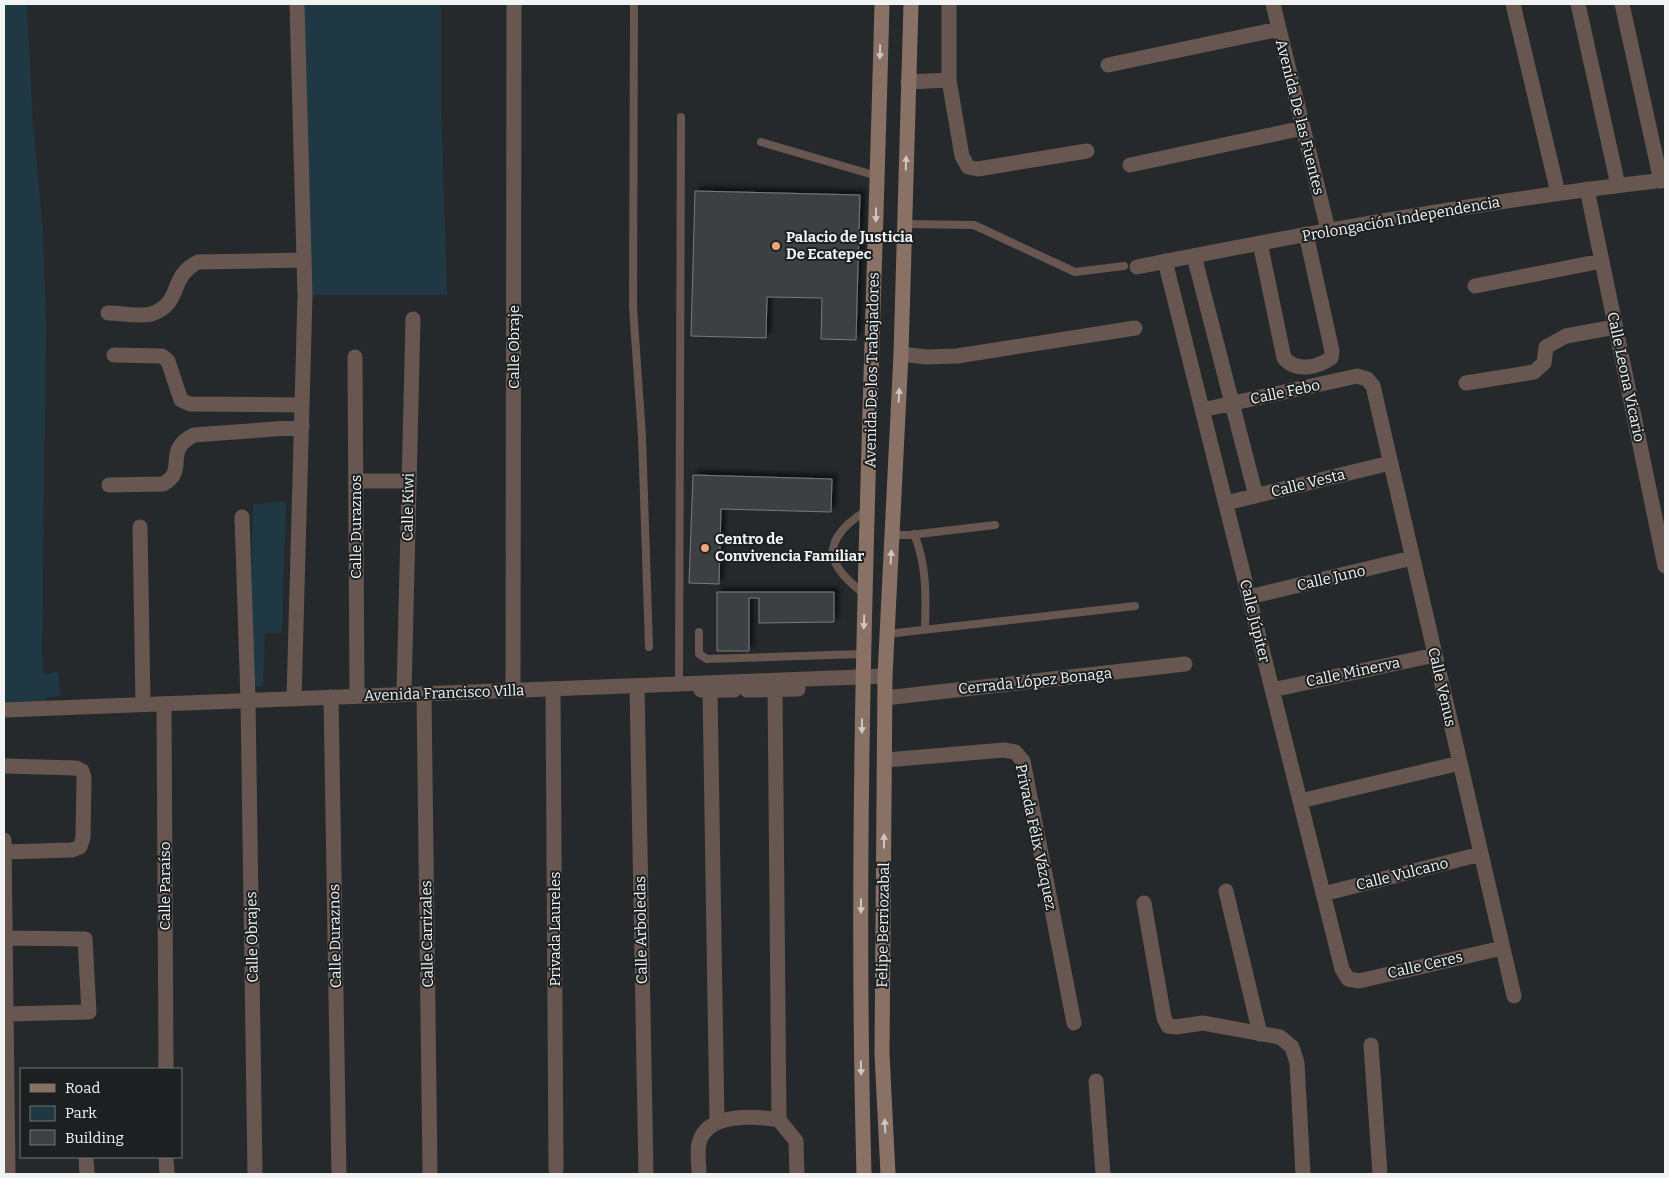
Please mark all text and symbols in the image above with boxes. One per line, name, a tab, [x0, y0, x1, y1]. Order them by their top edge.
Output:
street label: Avenida De las Fuentes	[1272, 37, 1328, 197]
one-way arrow	[876, 45, 884, 61]
one-way arrow	[902, 154, 910, 170]
street label: Prolongación Independencia	[1301, 193, 1501, 245]
one-way arrow	[872, 207, 880, 223]
place label: Palacio de Justicia De Ecatepec	[786, 228, 914, 263]
marker: Palacio de Justicia De Ecatepec	[770, 240, 782, 252]
street label: Avenida De los Trabajadores	[861, 272, 883, 468]
street label: Calle Obraje	[505, 305, 523, 389]
street label: Calle Leona Vicario	[1603, 310, 1649, 444]
street label: Calle Febo	[1249, 376, 1321, 408]
one-way arrow	[895, 387, 903, 403]
street label: Calle Vesta	[1269, 465, 1347, 501]
street label: Calle Kiwi	[398, 472, 418, 541]
street label: Calle Duraznos	[347, 475, 365, 579]
place label: Centro de Convivencia Familiar	[715, 530, 864, 565]
marker: Centro de Convivencia Familiar	[699, 542, 711, 554]
one-way arrow	[887, 549, 895, 565]
street label: Calle Juno	[1295, 561, 1367, 595]
street label: Calle Júpiter	[1236, 578, 1274, 665]
one-way arrow	[859, 614, 867, 630]
street label: Calle Venus	[1424, 646, 1460, 728]
street label: Calle Minerva	[1304, 653, 1402, 691]
street label: Cerrada López Bonaga	[957, 664, 1113, 698]
street label: Avenida Francisco Villa	[363, 681, 525, 705]
one-way arrow	[857, 718, 865, 734]
street label: Privada Félix Vázquez	[1012, 762, 1060, 912]
one-way arrow	[881, 832, 889, 848]
street label: Calle Paraíso	[156, 842, 174, 930]
street label: Calle Vulcano	[1354, 854, 1450, 894]
street label: Felipe Berriozabal	[873, 862, 893, 988]
street label: Privada Laureles	[546, 872, 564, 986]
street label: Calle Arboledas	[631, 876, 651, 984]
street label: Calle Carrizales	[417, 880, 437, 988]
street label: Calle Duraznos	[325, 884, 345, 988]
street label: Calle Obrajes	[242, 891, 262, 983]
one-way arrow	[857, 898, 865, 914]
street label: Calle Ceres	[1386, 948, 1464, 982]
one-way arrow	[857, 1060, 865, 1076]
legend	[20, 1068, 182, 1158]
text: Road	[65, 1079, 100, 1097]
text: Park	[65, 1104, 97, 1122]
one-way arrow	[881, 1117, 889, 1133]
text: Building	[65, 1129, 124, 1147]

